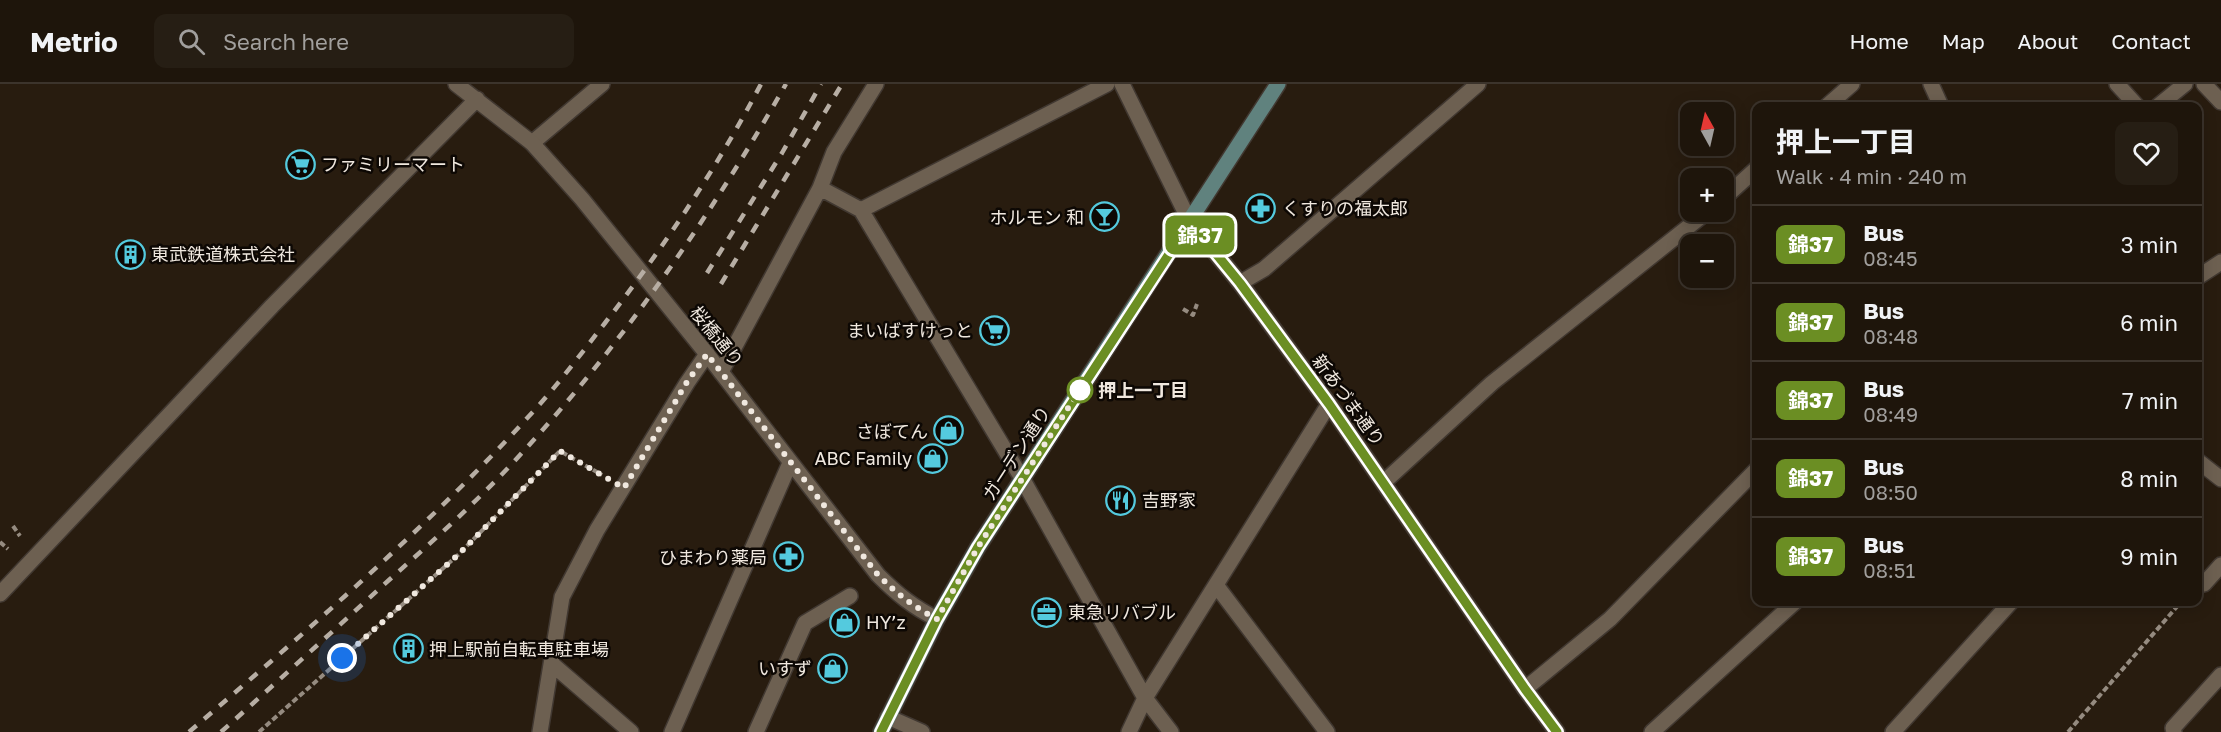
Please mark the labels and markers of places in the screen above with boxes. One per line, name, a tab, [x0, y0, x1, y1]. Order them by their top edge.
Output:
supermarket icon: ファミリーマート	[284, 148, 316, 180]
place label: ファミリーマート	[321, 153, 465, 175]
pharmacy icon: くすりの福太郎	[1245, 192, 1277, 224]
place label: くすりの福太郎	[1282, 197, 1408, 219]
bar icon: ホルモン 和	[1089, 201, 1121, 233]
place label: ホルモン 和	[990, 206, 1084, 228]
building icon: 東武鉄道株式会社	[114, 238, 146, 270]
place label: 東武鉄道株式会社	[151, 243, 295, 265]
supermarket icon: まいばすけっと	[978, 314, 1010, 346]
place label: まいばすけっと	[847, 319, 973, 341]
marker: 押上一丁目	[1067, 377, 1093, 403]
place label: 押上一丁目	[1098, 379, 1188, 401]
shop icon: さぼてん	[933, 415, 965, 447]
place label: さぼてん	[856, 420, 928, 442]
shop icon: ABC Family	[917, 442, 949, 474]
place label: ABC Family	[814, 447, 912, 469]
restaurant icon: 吉野家	[1105, 484, 1137, 516]
place label: 吉野家	[1142, 489, 1196, 511]
pharmacy icon: ひまわり薬局	[772, 541, 804, 573]
place label: ひまわり薬局	[659, 546, 767, 568]
office icon: 東急リバブル	[1031, 596, 1063, 628]
place label: 東急リバブル	[1068, 601, 1176, 623]
shop icon: HY’z	[829, 606, 861, 638]
place label: HY’z	[866, 611, 906, 633]
building icon: 押上駅前自転車駐車場	[392, 633, 424, 665]
place label: 押上駅前自転車駐車場	[429, 638, 609, 660]
shop icon: いすず	[817, 652, 849, 684]
place label: いすず	[758, 657, 812, 679]

